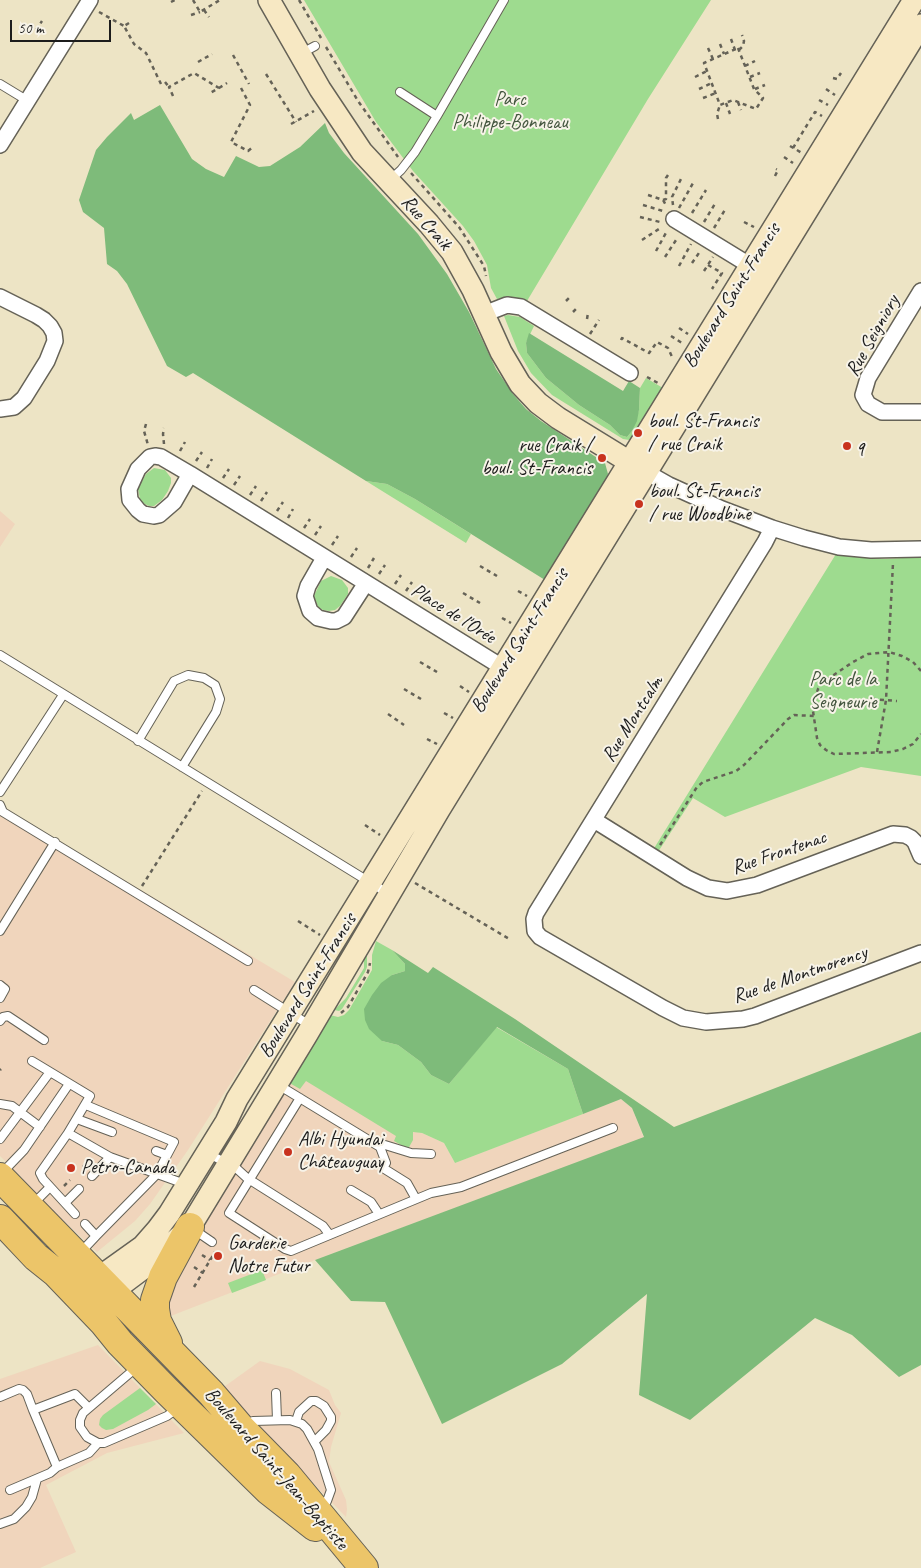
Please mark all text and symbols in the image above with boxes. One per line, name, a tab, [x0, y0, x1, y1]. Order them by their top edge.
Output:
scale bar	[12, 10, 114, 42]
text: 50 m	[18, 19, 44, 38]
park label: Parc Philippe-Bonneau	[452, 88, 568, 135]
street label: Rue Craik	[396, 191, 456, 255]
street label: Boulevard Saint-Francis	[678, 219, 786, 373]
street label: Rue Seigniory	[841, 291, 905, 381]
place label: boul. St-Francis / rue Craik	[648, 410, 758, 457]
marker: boul. St-Francis / rue Craik	[632, 427, 644, 439]
place label: rue Craik / boul. St-Francis	[482, 434, 592, 481]
place label: q	[857, 434, 865, 458]
marker: q	[841, 440, 853, 452]
marker: rue Craik / boul. St-Francis	[596, 452, 608, 464]
place label: boul. St-Francis / rue Woodbine	[649, 480, 759, 527]
marker: boul. St-Francis / rue Woodbine	[633, 498, 645, 510]
street label: Boulevard Saint-Francis	[466, 564, 574, 718]
street label: Place de l'Orée	[406, 579, 500, 649]
park label: Parc de la Seigneurie	[809, 668, 877, 715]
street label: Rue Montcalm	[597, 671, 669, 767]
street label: Rue Frontenac	[729, 826, 829, 880]
street label: Boulevard Saint-Francis	[254, 909, 362, 1063]
street label: Rue de Montmorency	[730, 941, 870, 1009]
place label: Albi Hyundai Châteauguay	[298, 1128, 383, 1175]
marker: Albi Hyundai Châteauguay	[282, 1146, 294, 1158]
place label: Petro-Canada	[81, 1156, 175, 1180]
marker: Petro-Canada	[65, 1162, 77, 1174]
place label: Garderie Notre Futur	[228, 1232, 310, 1279]
marker: Garderie Notre Futur	[212, 1250, 224, 1262]
street label: Boulevard Saint-Jean-Baptiste	[199, 1383, 353, 1555]

